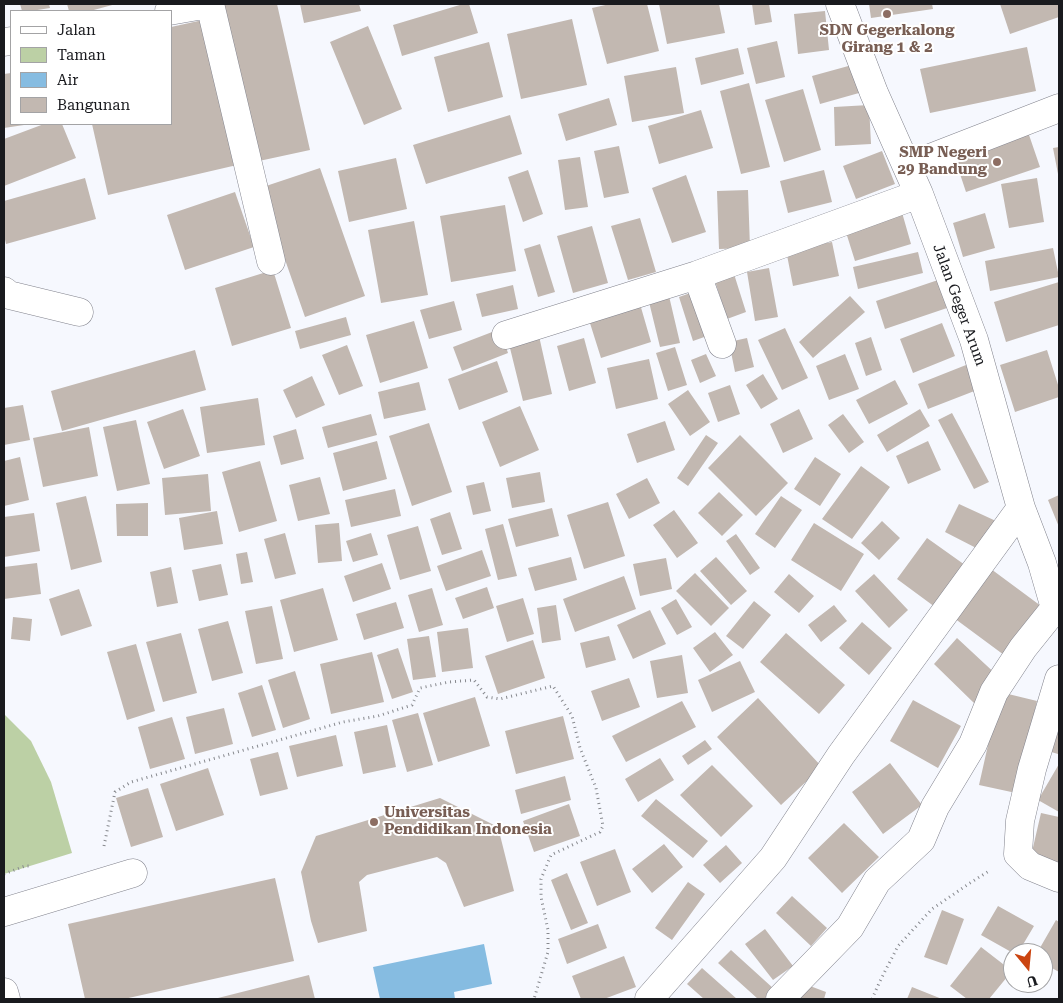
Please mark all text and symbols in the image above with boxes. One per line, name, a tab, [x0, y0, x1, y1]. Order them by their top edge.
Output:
marker: SDN Gegerkalong Girang 1 & 2	[881, 8, 893, 20]
legend	[10, 10, 172, 125]
text: Jalan	[57, 21, 96, 39]
place label: SDN Gegerkalong Girang 1 & 2	[820, 22, 954, 57]
text: Taman	[57, 46, 106, 64]
text: Air	[57, 71, 78, 89]
text: Bangunan	[57, 96, 130, 114]
place label: SMP Negeri 29 Bandung	[898, 144, 987, 179]
marker: SMP Negeri 29 Bandung	[991, 156, 1003, 168]
street label: Jalan Geger Arum	[929, 241, 989, 369]
place label: Universitas Pendidikan Indonesia	[384, 804, 552, 839]
marker: Universitas Pendidikan Indonesia	[368, 816, 380, 828]
north arrow	[1003, 943, 1053, 993]
text: U	[1025, 972, 1040, 991]

